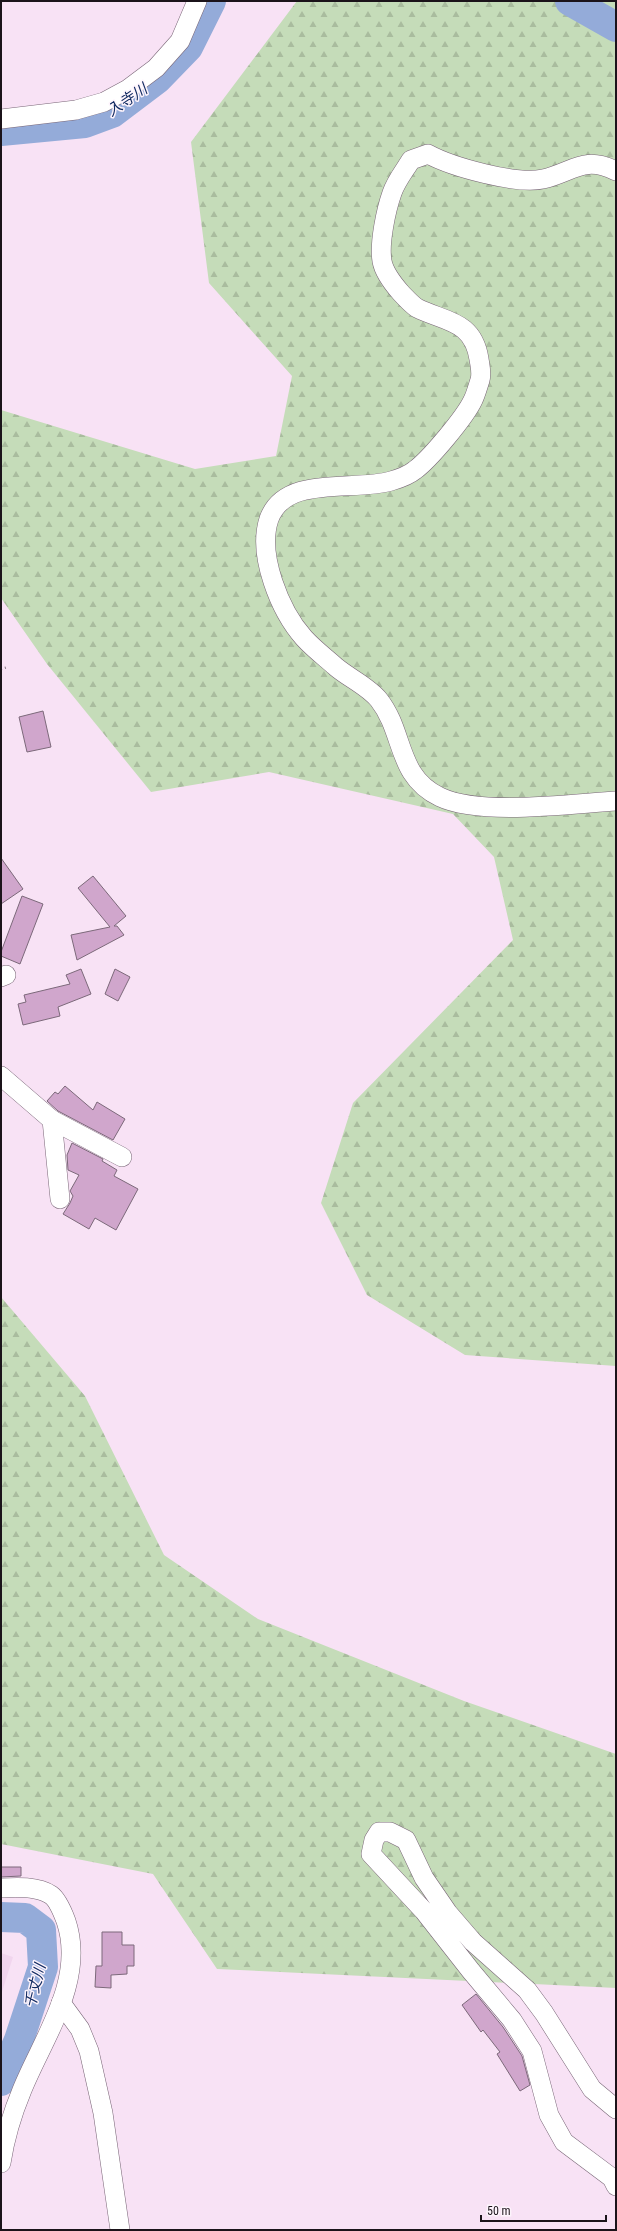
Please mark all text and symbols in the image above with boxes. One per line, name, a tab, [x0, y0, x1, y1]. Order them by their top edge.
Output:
water label: 入寺川	[103, 79, 152, 120]
water label: 千丈川	[21, 1960, 50, 2010]
scale bar	[481, 2197, 606, 2223]
text: 50 m	[487, 2204, 511, 2218]

